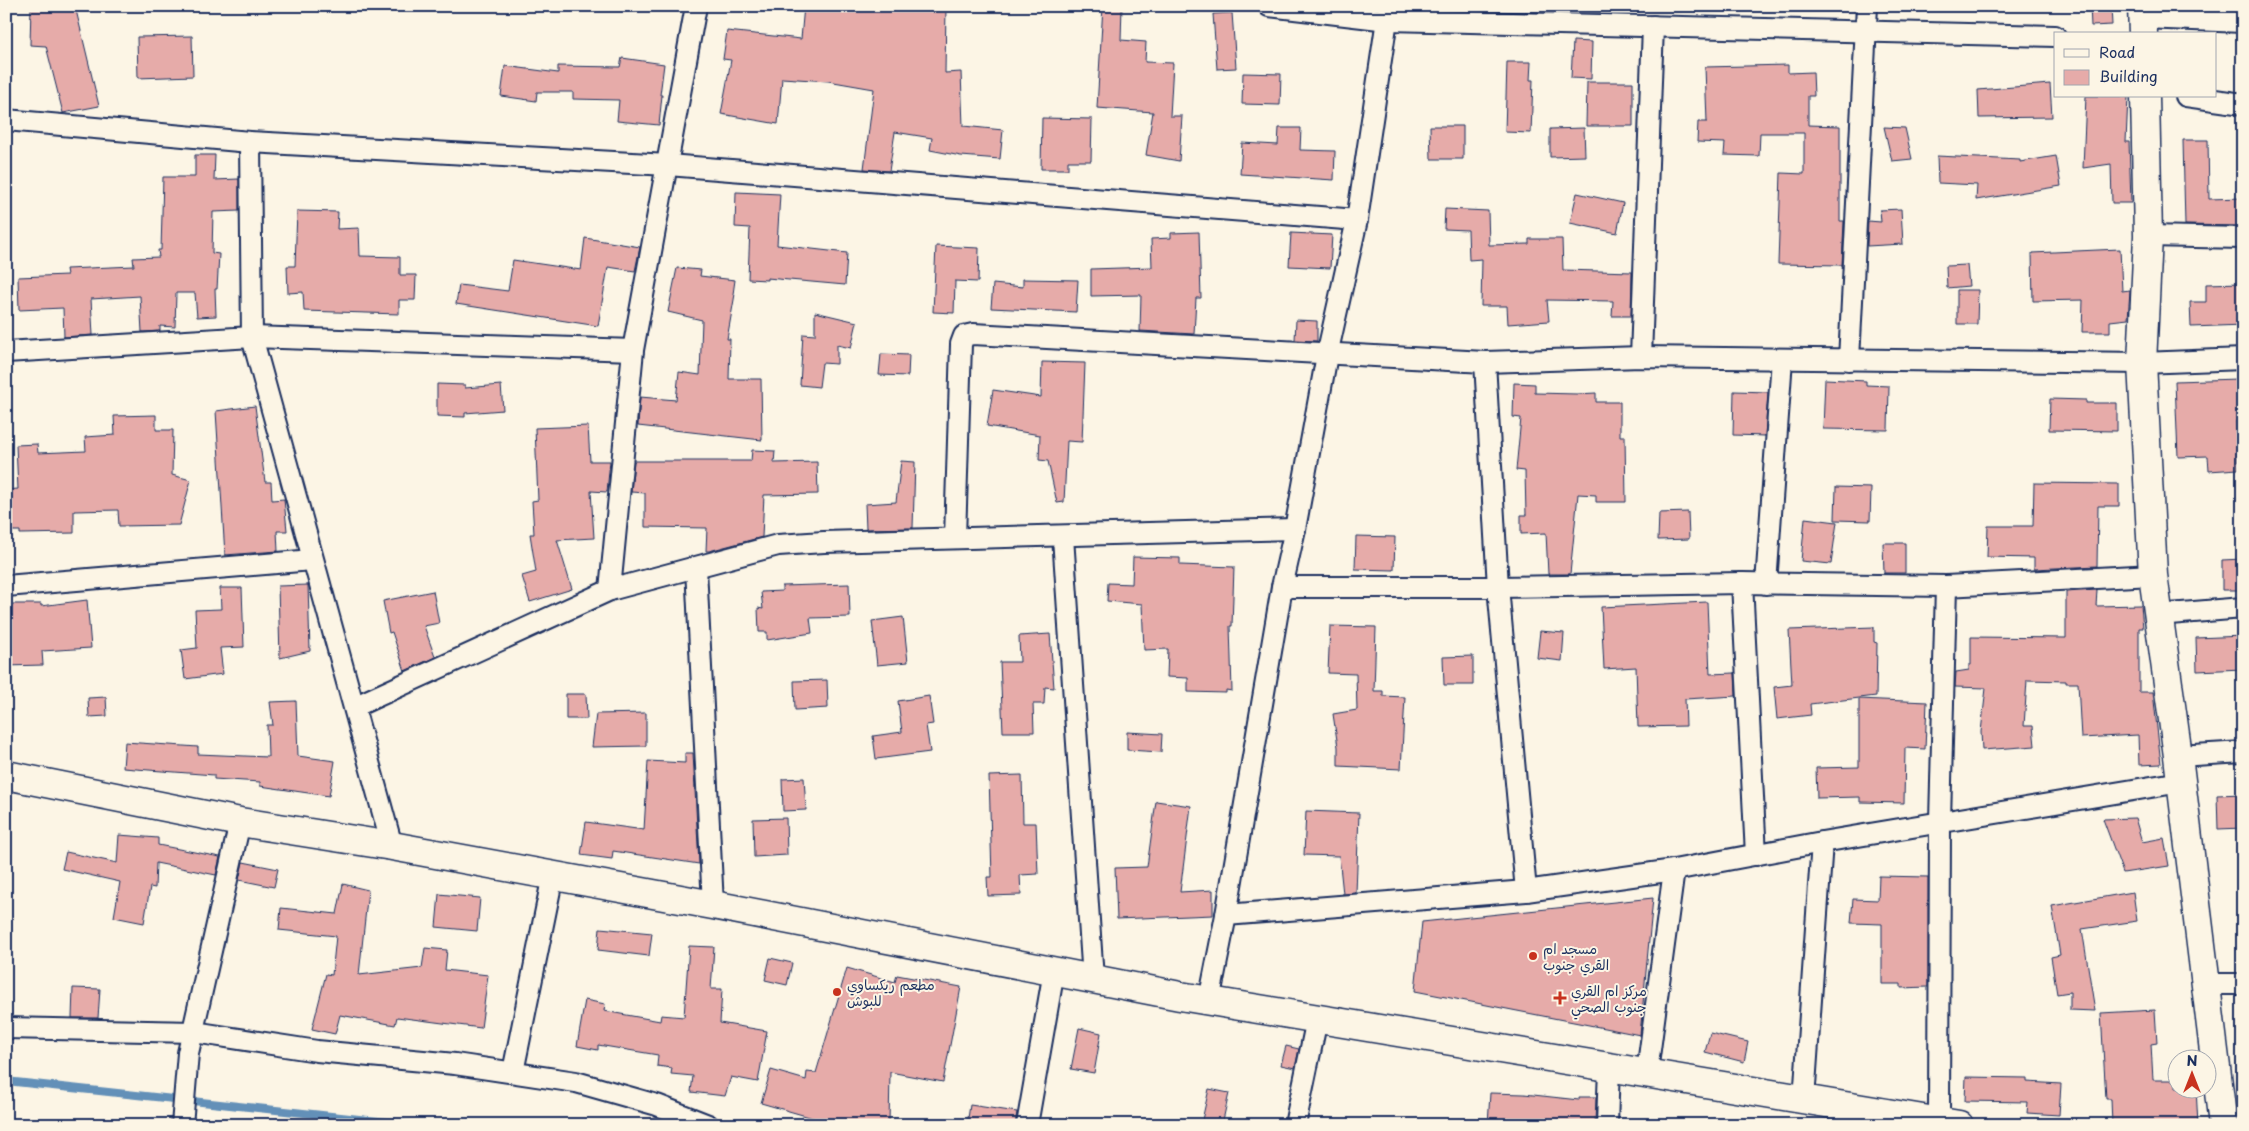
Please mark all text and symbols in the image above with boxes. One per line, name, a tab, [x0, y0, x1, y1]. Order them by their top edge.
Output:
legend	[2054, 32, 2216, 98]
text: Road	[2099, 40, 2135, 63]
text: Building	[2099, 64, 2158, 87]
place label: مسجد ام القري جنوب	[1543, 938, 1609, 976]
marker: مسجد ام القري جنوب	[1527, 950, 1539, 962]
place label: مطعم ريكساوي للبوش	[847, 974, 935, 1011]
place label: مركز ام القري جنوب الصحي	[1571, 980, 1647, 1020]
marker: مطعم ريكساوي للبوش	[831, 986, 843, 998]
marker: مركز ام القري جنوب الصحي	[1553, 991, 1567, 1005]
north arrow	[2166, 1048, 2216, 1098]
text: N	[2186, 1050, 2198, 1071]

